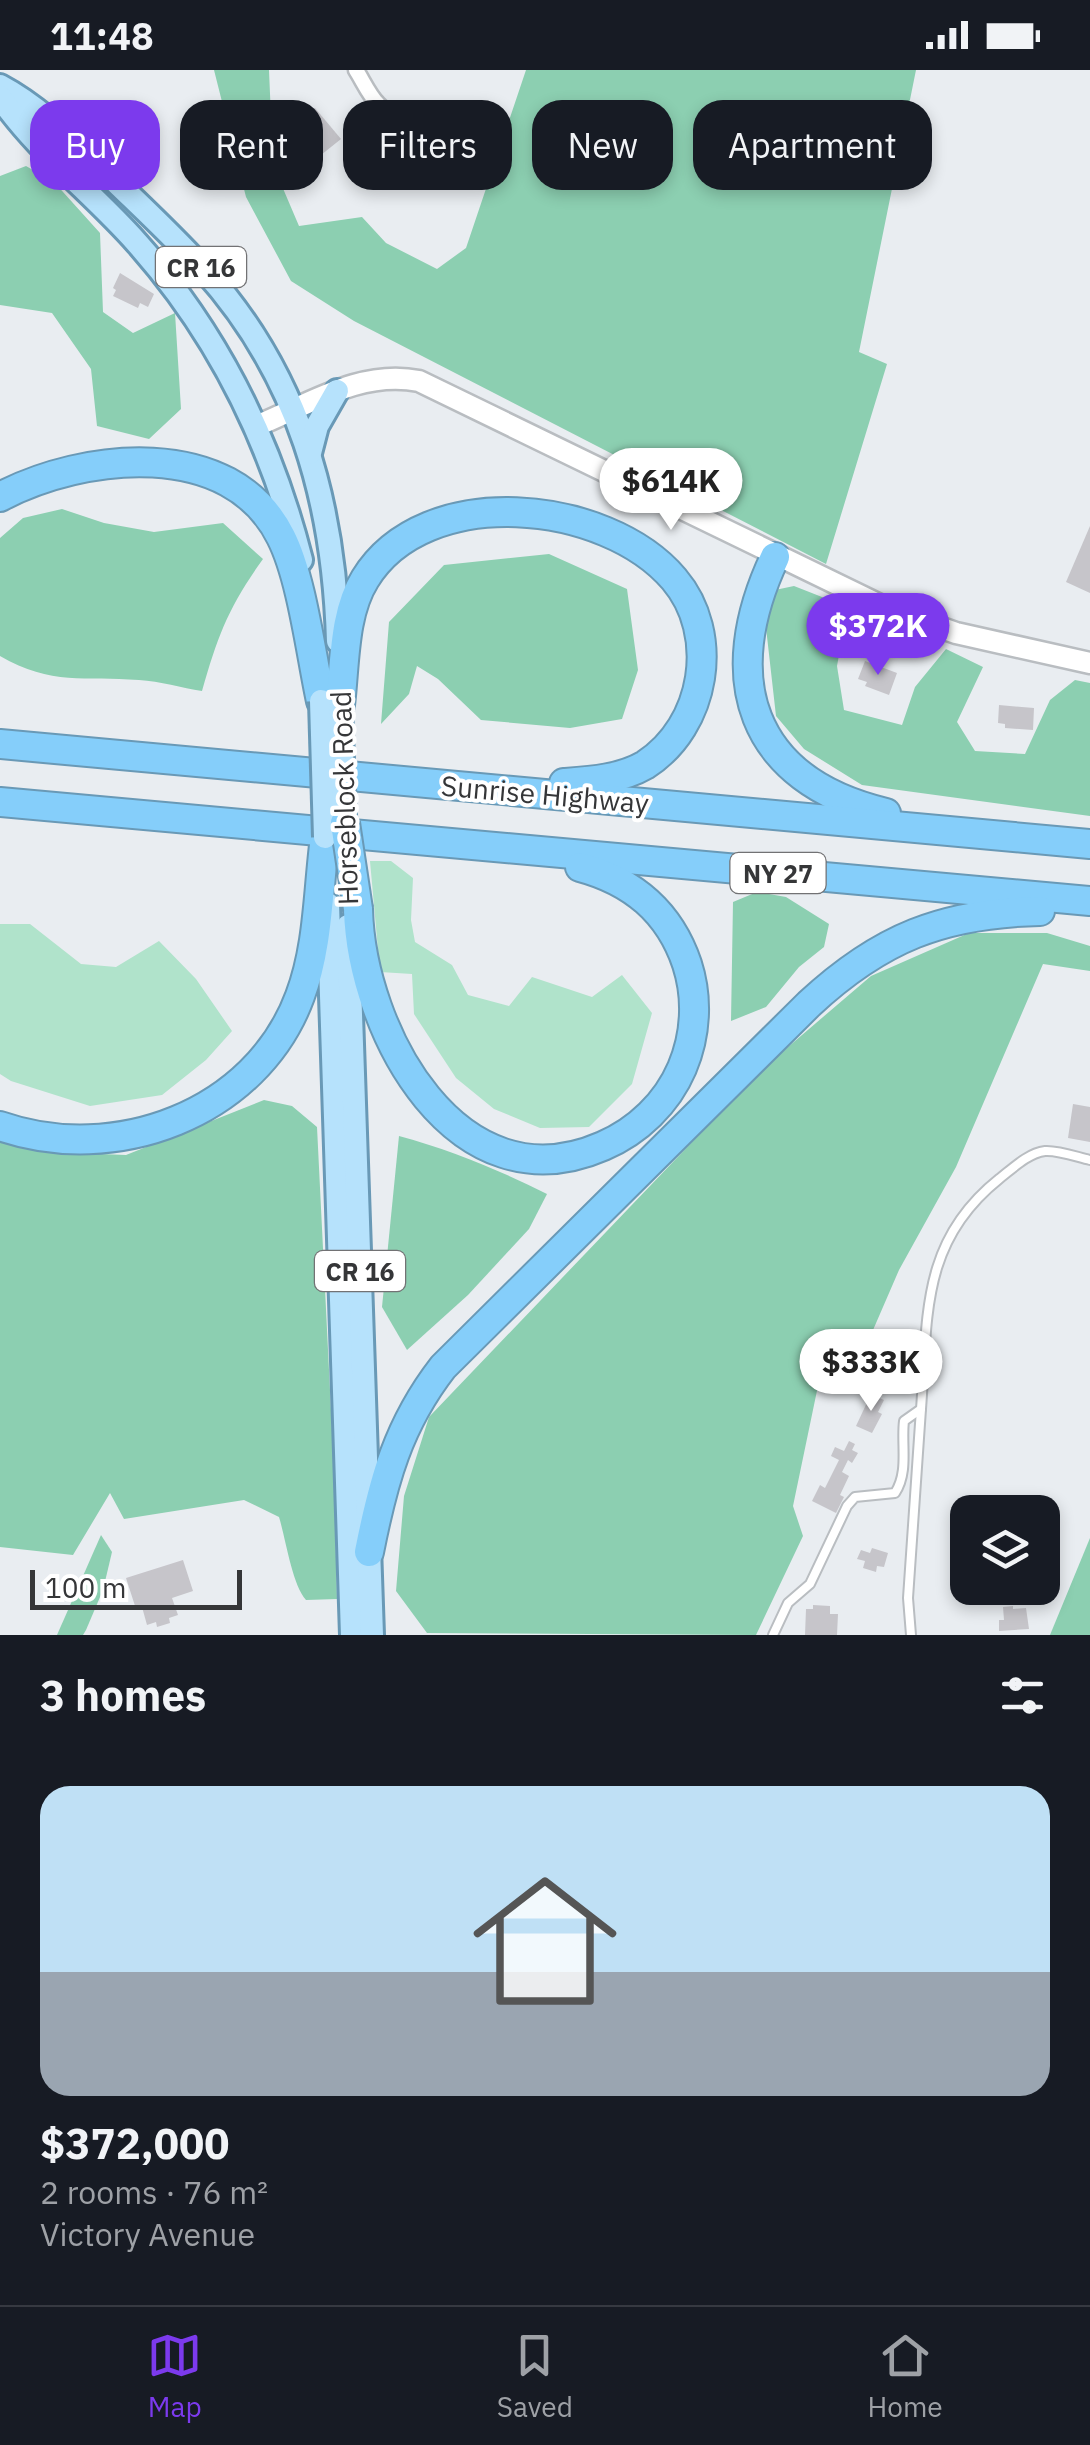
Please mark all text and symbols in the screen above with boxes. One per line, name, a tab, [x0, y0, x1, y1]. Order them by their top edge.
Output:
text: 11:48	[50, 11, 154, 60]
chip: Buy	[30, 100, 160, 190]
chip: Rent	[180, 100, 323, 190]
chip: Filters	[343, 100, 512, 190]
chip: New	[532, 100, 673, 190]
chip: Apartment	[693, 100, 932, 190]
road number: CR 16	[156, 247, 246, 287]
pin: $614K	[601, 448, 741, 533]
text: $614K	[621, 459, 721, 501]
pin: $372K	[808, 593, 948, 678]
text: $372K	[828, 604, 928, 646]
street label: Horseblock Road	[322, 690, 366, 906]
street label: Sunrise Highway	[440, 766, 650, 822]
road number: NY 27	[730, 853, 826, 893]
road number: CR 16	[315, 1251, 405, 1291]
pin: $333K	[801, 1329, 941, 1414]
text: $333K	[821, 1340, 921, 1382]
map controls	[950, 1495, 1060, 1605]
button: layers	[950, 1495, 1060, 1605]
scale bar	[30, 1565, 242, 1610]
text: 100 m	[45, 1569, 126, 1606]
text: 3 homes	[40, 1668, 206, 1723]
icon: filters	[995, 1668, 1050, 1723]
icon: home	[455, 1851, 635, 2031]
text: $372,000	[40, 2116, 229, 2171]
text: 2 rooms · 76 m²	[40, 2171, 268, 2213]
text: Victory Avenue	[40, 2213, 255, 2255]
tab: Map	[147, 2328, 202, 2425]
tab: Saved	[497, 2328, 573, 2425]
tab: Home	[867, 2328, 943, 2425]

